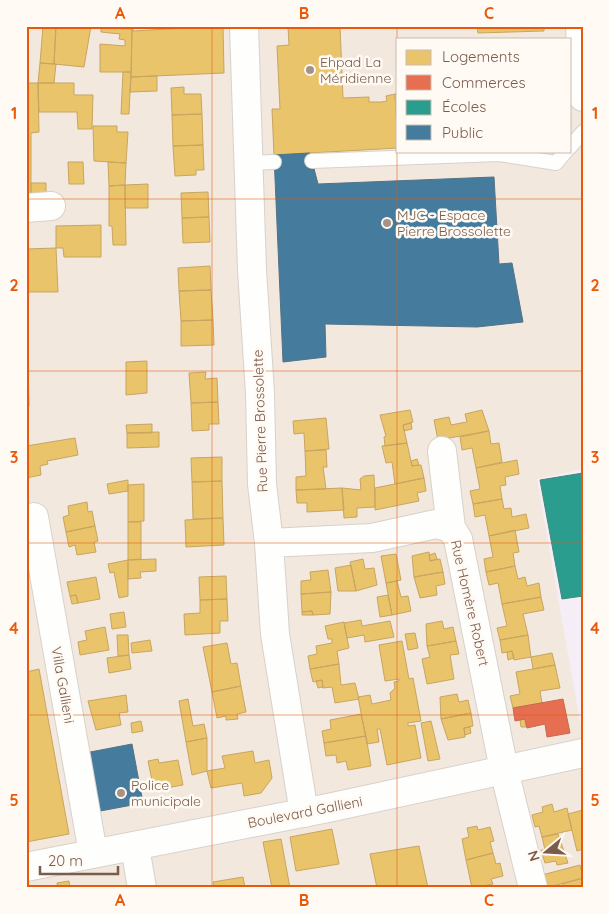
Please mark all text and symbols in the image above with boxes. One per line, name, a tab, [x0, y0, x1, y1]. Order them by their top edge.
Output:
text: A	[115, 3, 126, 23]
text: B	[299, 3, 309, 23]
text: C	[484, 3, 494, 23]
legend	[396, 38, 572, 152]
text: Logements	[442, 47, 520, 66]
place label: Ehpad La Méridienne	[320, 53, 391, 87]
marker: Ehpad La Méridienne	[304, 64, 316, 76]
text: Commerces	[442, 73, 525, 92]
text: Écoles	[442, 97, 486, 116]
text: 1	[11, 103, 17, 123]
text: 1	[592, 103, 598, 123]
text: Public	[442, 123, 483, 142]
place label: MJC - Espace Pierre Brossolette	[397, 206, 511, 240]
marker: MJC - Espace Pierre Brossolette	[381, 217, 393, 229]
text: 2	[9, 275, 19, 295]
text: 2	[590, 275, 600, 295]
street label: Rue Pierre Brossolette	[249, 349, 271, 493]
text: 3	[10, 447, 18, 467]
text: 3	[591, 447, 599, 467]
street label: Rue Homère Robert	[447, 538, 493, 668]
text: 4	[9, 618, 19, 638]
text: 4	[590, 618, 600, 638]
street label: Villa Gallieni	[47, 645, 79, 725]
place label: Police municipale	[131, 776, 201, 810]
marker: Police municipale	[115, 787, 127, 799]
text: 5	[9, 790, 19, 810]
text: 5	[590, 790, 600, 810]
street label: Boulevard Gallieni	[246, 792, 364, 832]
north arrow	[522, 826, 572, 876]
scale bar	[40, 844, 118, 876]
text: N	[523, 848, 544, 864]
text: 20 m	[48, 851, 83, 870]
text: A	[115, 890, 126, 910]
text: B	[299, 890, 309, 910]
text: C	[484, 890, 494, 910]

